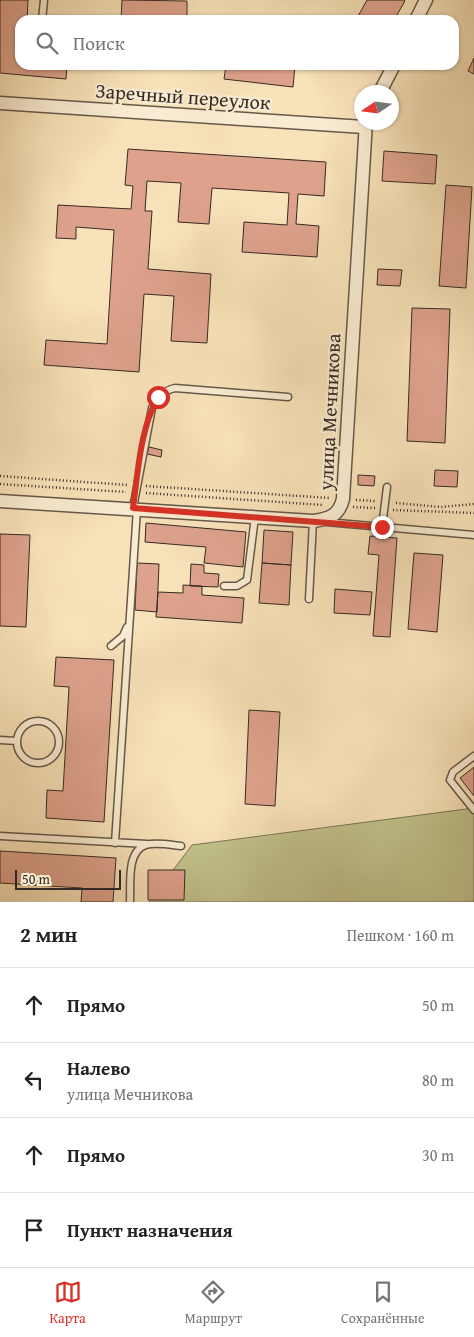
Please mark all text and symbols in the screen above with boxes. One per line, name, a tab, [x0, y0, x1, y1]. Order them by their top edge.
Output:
search box	[15, 15, 459, 70]
icon: search	[33, 29, 61, 57]
text: Поиск	[73, 29, 125, 57]
street label: Заречный переулок	[95, 75, 272, 117]
north arrow	[354, 85, 399, 130]
street label: улица Мечникова	[310, 332, 348, 492]
route start	[147, 386, 170, 409]
route end	[371, 516, 394, 539]
scale bar	[15, 867, 121, 890]
text: 50 m	[22, 869, 50, 889]
text: 2 мин	[20, 919, 77, 950]
text: Пешком · 160 m	[347, 923, 454, 947]
icon: ahead	[20, 991, 48, 1019]
text: Прямо	[67, 991, 125, 1019]
text: 50 m	[422, 993, 454, 1017]
text: Налево	[67, 1054, 130, 1082]
icon: left	[20, 1066, 48, 1094]
text: 80 m	[422, 1068, 454, 1092]
text: улица Мечникова	[67, 1082, 193, 1106]
icon: ahead	[20, 1141, 48, 1169]
text: Прямо	[67, 1141, 125, 1169]
text: 30 m	[422, 1143, 454, 1167]
icon: arrive	[20, 1216, 48, 1244]
text: Пункт назначения	[67, 1216, 233, 1244]
tab: Карта	[50, 1278, 86, 1328]
tab: Маршрут	[185, 1278, 242, 1328]
tab: Сохранённые	[341, 1278, 424, 1328]

